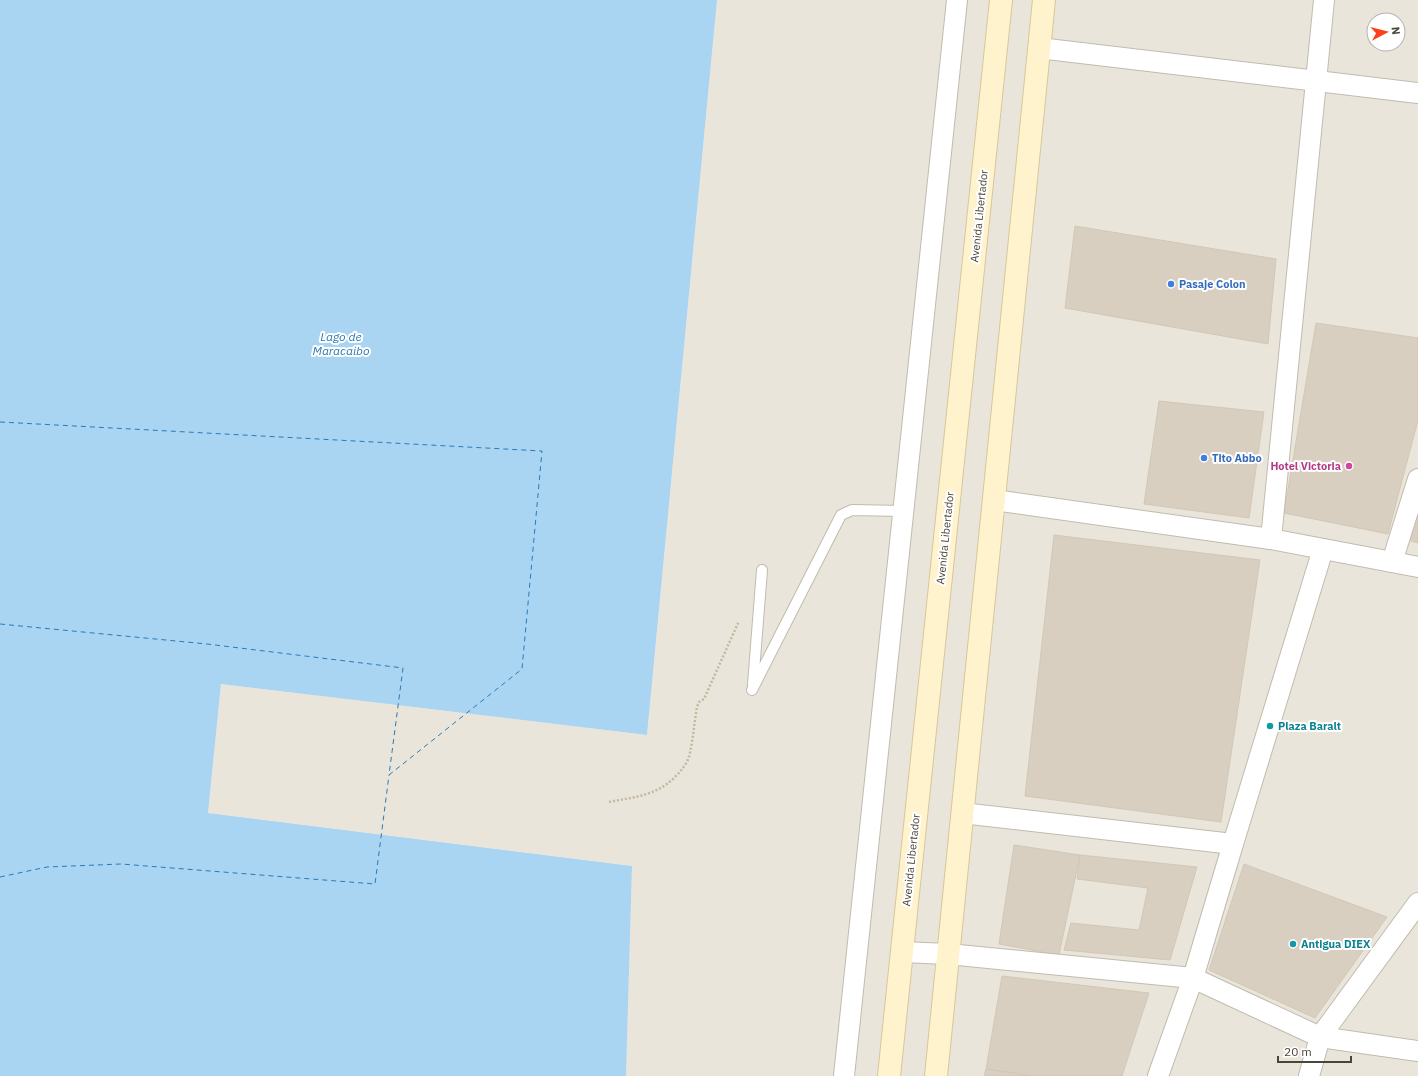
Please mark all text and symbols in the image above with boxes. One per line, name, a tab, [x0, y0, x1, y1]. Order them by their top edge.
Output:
north arrow	[1366, 12, 1406, 52]
text: N	[1388, 26, 1403, 36]
street label: Avenida Libertador	[967, 169, 991, 263]
place label: Pasaje Colon	[1179, 277, 1246, 291]
marker: Pasaje Colon	[1166, 279, 1176, 289]
water label: Lago de Maracaibo	[312, 329, 370, 358]
place label: Tito Abbo	[1212, 451, 1262, 465]
marker: Tito Abbo	[1199, 453, 1209, 463]
place label: Hotel Victoria	[1270, 459, 1341, 473]
marker: Hotel Victoria	[1344, 461, 1354, 471]
street label: Avenida Libertador	[933, 491, 957, 585]
place label: Plaza Baralt	[1278, 719, 1341, 733]
marker: Plaza Baralt	[1265, 721, 1275, 731]
street label: Avenida Libertador	[899, 813, 923, 907]
place label: Antigua DIEX	[1301, 937, 1371, 951]
marker: Antigua DIEX	[1288, 939, 1298, 949]
scale bar	[1278, 1038, 1351, 1064]
text: 20 m	[1284, 1044, 1312, 1059]

